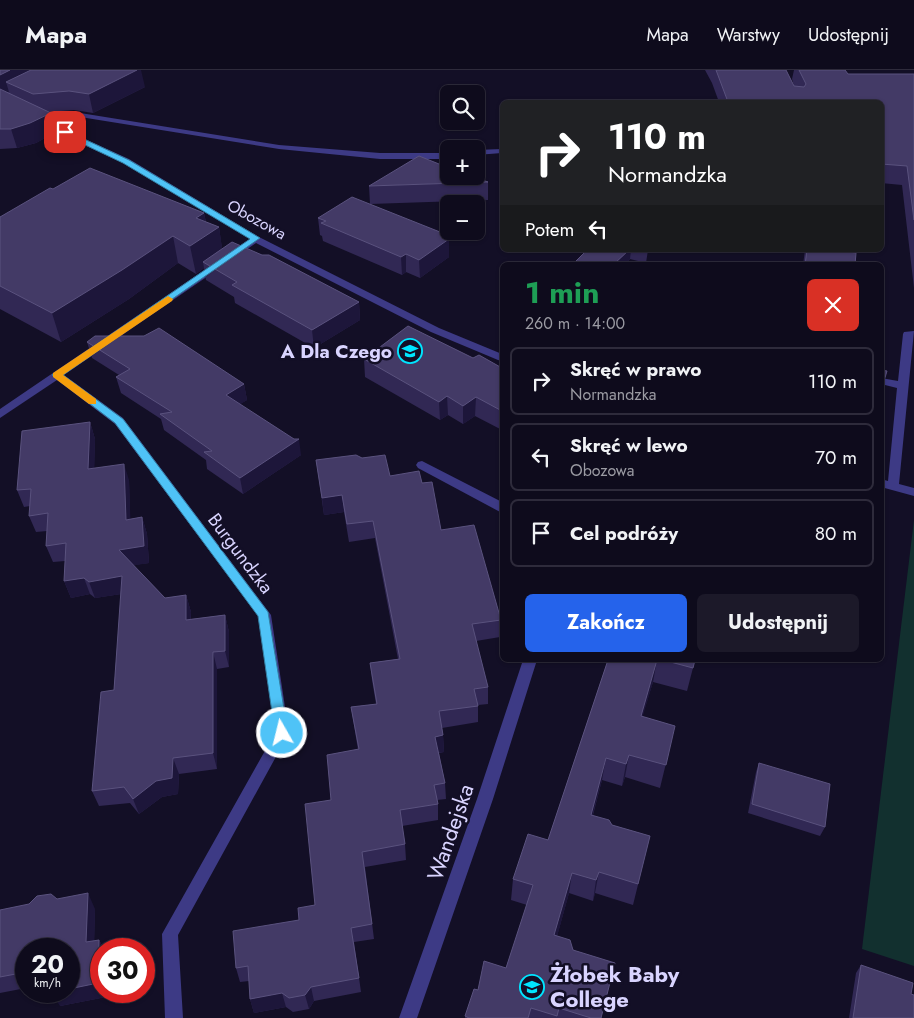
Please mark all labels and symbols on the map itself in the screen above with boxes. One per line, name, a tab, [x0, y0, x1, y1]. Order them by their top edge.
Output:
pin	[44, 111, 86, 153]
street label: Obozowa	[223, 194, 291, 245]
place label: A Dla Czego	[280, 338, 392, 365]
school or university icon: A Dla Czego	[397, 338, 423, 364]
street label: Burgundzka	[201, 507, 280, 599]
position arrow	[255, 706, 307, 758]
street label: Wandejska	[419, 779, 481, 885]
speed limit sign: 30	[90, 938, 155, 1003]
place label: Żłobek Baby College	[550, 958, 680, 1015]
school or university icon: Żłobek Baby College	[519, 974, 545, 1000]

